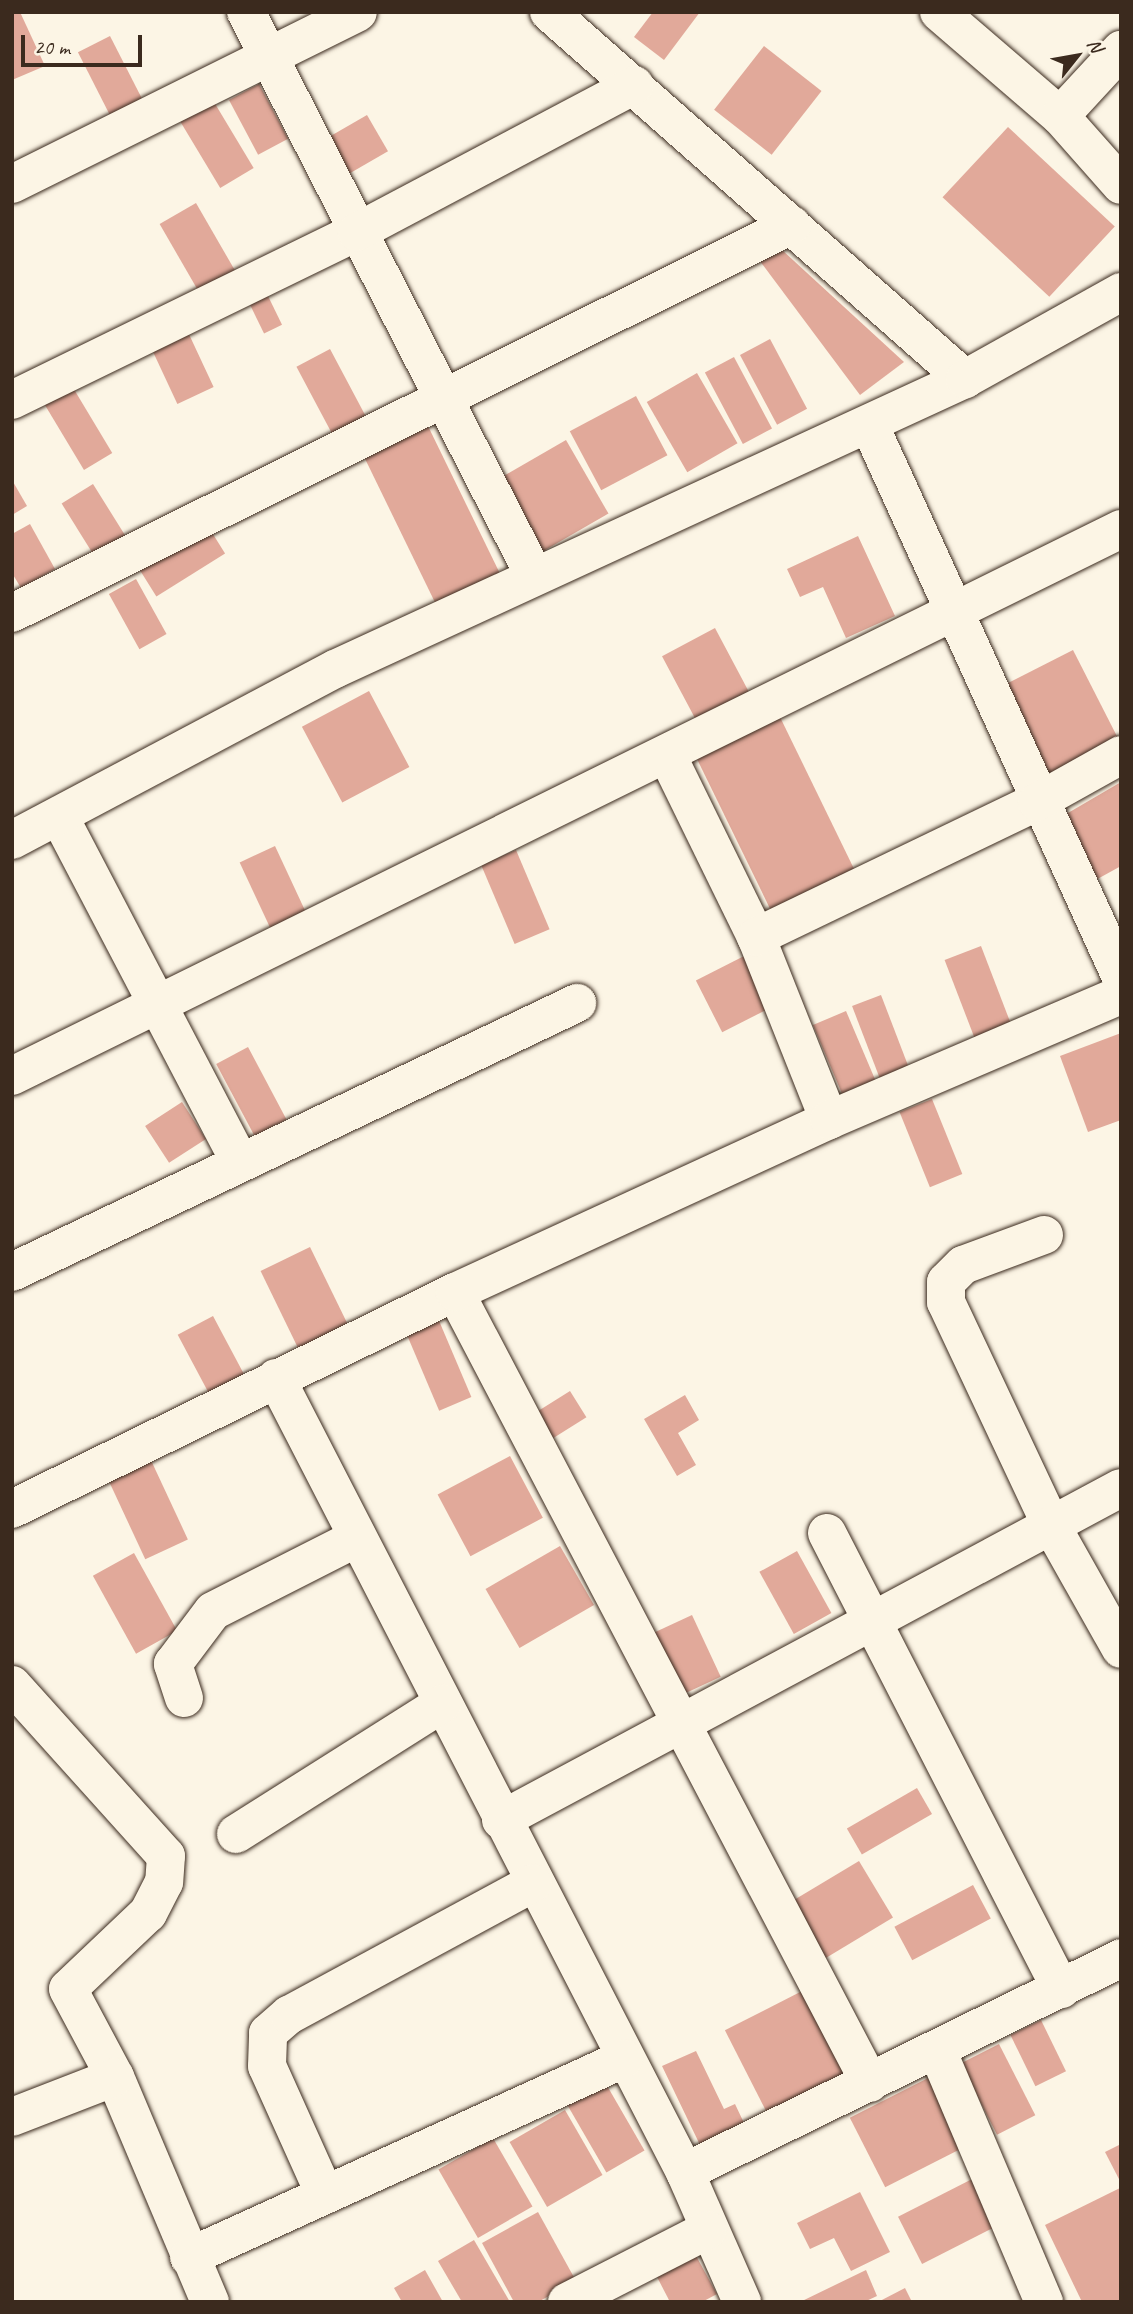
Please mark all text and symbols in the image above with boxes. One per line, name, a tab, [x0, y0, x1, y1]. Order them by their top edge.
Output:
scale bar	[24, 21, 145, 65]
north arrow	[1042, 21, 1112, 91]
text: 20 m	[34, 34, 70, 60]
text: N	[1082, 34, 1108, 56]

